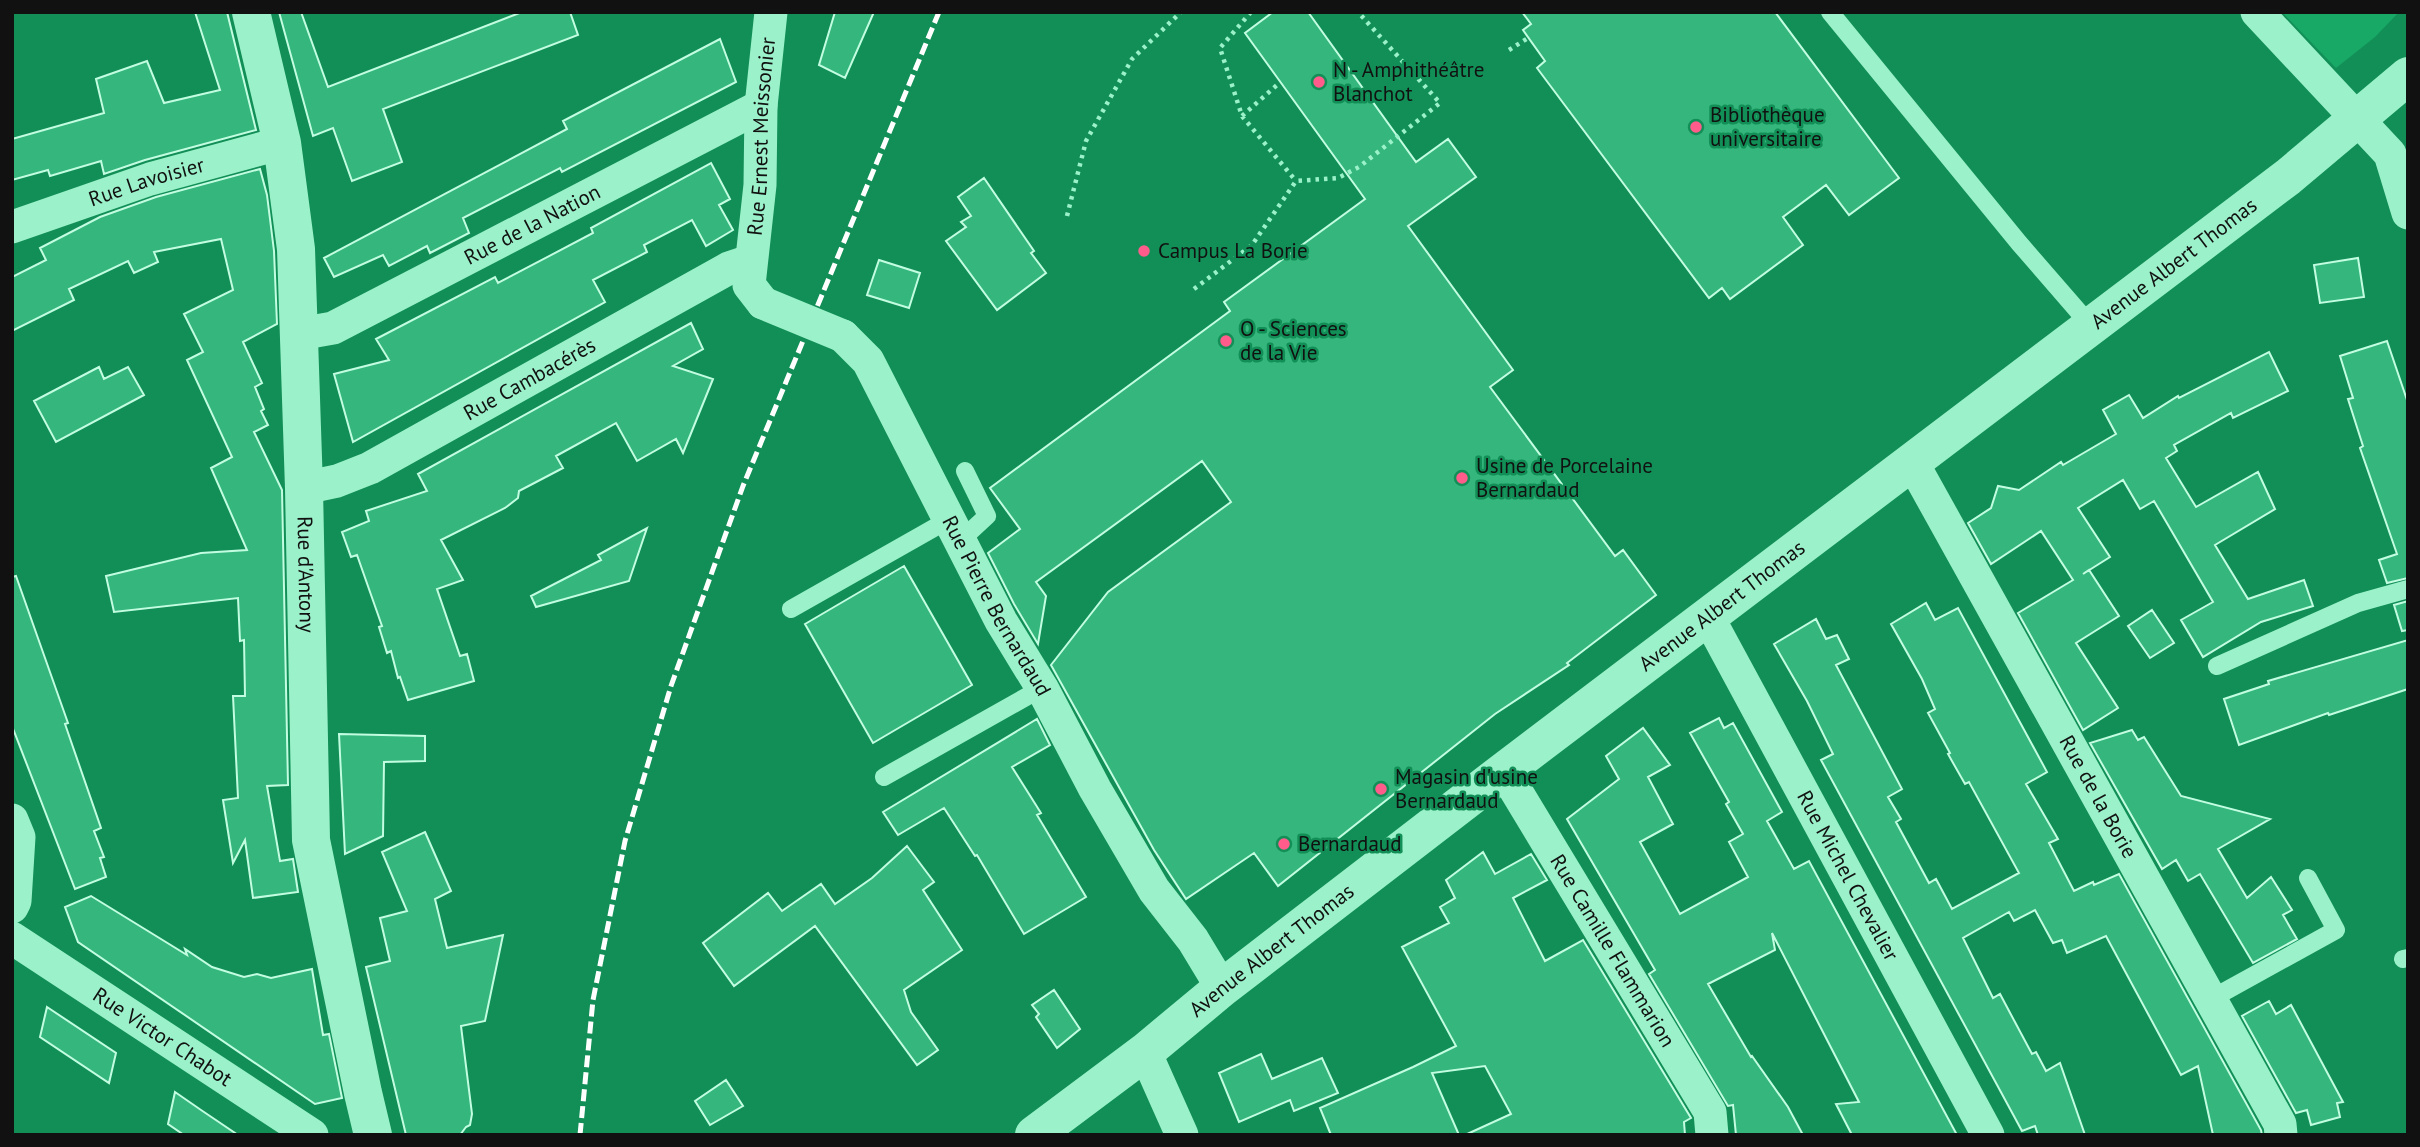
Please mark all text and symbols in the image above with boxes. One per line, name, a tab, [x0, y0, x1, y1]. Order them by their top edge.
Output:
street label: Rue Ernest Meissonier	[741, 36, 781, 237]
place label: N - Amphithéâtre Blanchot	[1333, 56, 1484, 107]
marker: N - Amphithéâtre Blanchot	[1311, 74, 1327, 90]
place label: Bibliothèque universitaire	[1710, 101, 1825, 152]
marker: Bibliothèque universitaire	[1688, 119, 1704, 135]
street label: Rue Lavoisier	[85, 151, 207, 212]
street label: Rue de la Nation	[459, 178, 605, 271]
street label: Avenue Albert Thomas	[2085, 191, 2262, 335]
place label: Campus La Borie	[1158, 237, 1308, 264]
marker: Campus La Borie	[1136, 243, 1152, 259]
place label: O - Sciences de la Vie	[1240, 315, 1347, 366]
street label: Rue Cambacérès	[459, 331, 600, 426]
marker: O - Sciences de la Vie	[1218, 333, 1234, 349]
place label: Usine de Porcelaine Bernardaud	[1476, 452, 1653, 503]
marker: Usine de Porcelaine Bernardaud	[1454, 470, 1470, 486]
street label: Rue Pierre Bernardaud	[936, 511, 1058, 700]
street label: Rue d'Antony	[292, 516, 321, 633]
street label: Avenue Albert Thomas	[1633, 534, 1810, 677]
street label: Rue de la Borie	[2054, 730, 2144, 863]
place label: Magasin d'usine Bernardaud	[1395, 763, 1538, 814]
marker: Magasin d'usine Bernardaud	[1373, 781, 1389, 797]
street label: Rue Michel Chevalier	[1791, 786, 1905, 965]
place label: Bernardaud	[1298, 830, 1401, 857]
marker: Bernardaud	[1276, 836, 1292, 852]
street label: Rue Camille Flammarion	[1544, 849, 1682, 1052]
street label: Avenue Albert Thomas	[1183, 877, 1359, 1023]
street label: Rue Victor Chabot	[88, 981, 237, 1092]

